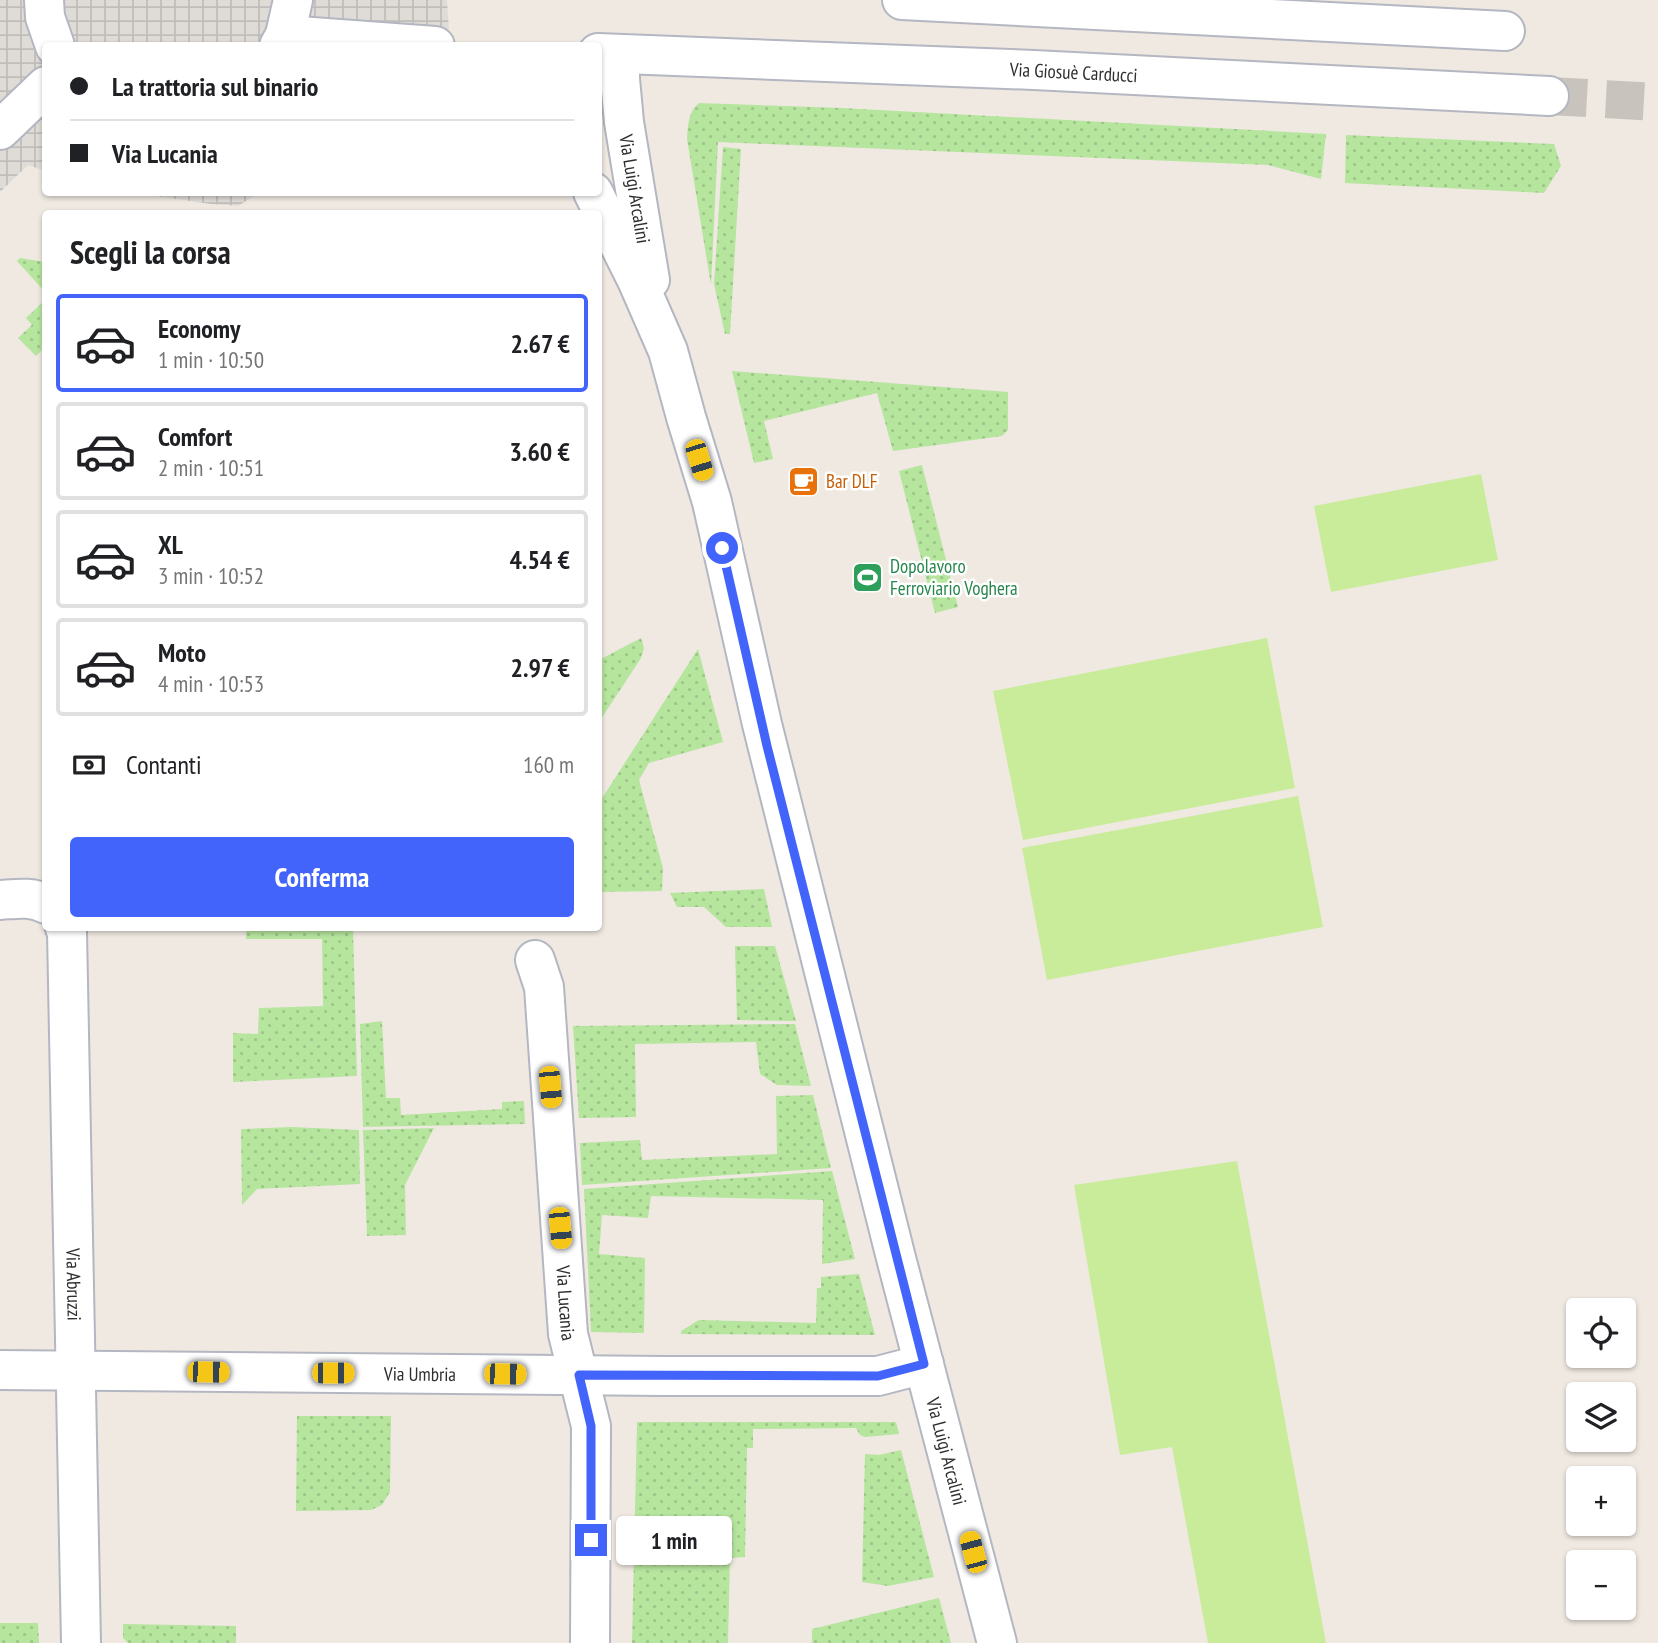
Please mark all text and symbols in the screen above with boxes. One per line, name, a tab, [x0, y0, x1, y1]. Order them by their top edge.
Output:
street label: Via Giosuè Carducci	[1008, 57, 1138, 87]
text: La trattoria sul binario	[112, 70, 318, 103]
street label: Via Luigi Arcalini	[614, 132, 656, 245]
text: Via Lucania	[112, 137, 218, 170]
text: Scegli la corsa	[70, 231, 231, 273]
icon: car	[74, 312, 137, 375]
text: Economy	[158, 312, 240, 345]
text: 2.67 €	[511, 327, 570, 360]
text: 1 min · 10:50	[158, 345, 264, 374]
icon: car	[74, 420, 137, 483]
text: Comfort	[158, 420, 232, 453]
text: 3.60 €	[509, 435, 570, 468]
car	[683, 437, 716, 483]
text: 2 min · 10:51	[158, 453, 264, 482]
cafe icon: Bar DLF	[786, 464, 820, 498]
place label: Bar DLF	[826, 469, 878, 493]
icon: car	[74, 528, 137, 591]
text: XL	[158, 528, 183, 561]
route start	[706, 532, 738, 564]
text: 4.54 €	[509, 543, 570, 576]
place label: Dopolavoro Ferroviario Voghera	[890, 554, 1018, 600]
sports icon: Dopolavoro Ferroviario Voghera	[850, 560, 884, 594]
text: 3 min · 10:52	[158, 561, 264, 590]
icon: car	[74, 636, 137, 699]
text: Moto	[158, 636, 206, 669]
text: 2.97 €	[511, 651, 570, 684]
text: 4 min · 10:53	[158, 669, 264, 698]
icon: cash	[70, 746, 108, 784]
text: Contanti	[126, 748, 202, 781]
text: 160 m	[523, 750, 574, 779]
button: Conferma	[70, 837, 574, 917]
car	[538, 1065, 563, 1109]
car	[548, 1206, 573, 1250]
street label: Via Abruzzi	[61, 1247, 87, 1321]
street label: Via Lucania	[551, 1264, 581, 1343]
map controls	[1566, 1298, 1636, 1620]
button: locate	[1566, 1298, 1636, 1368]
car	[187, 1361, 230, 1383]
street label: Via Umbria	[383, 1361, 456, 1386]
car	[313, 1363, 355, 1384]
car	[484, 1363, 527, 1385]
button: layers	[1566, 1382, 1636, 1452]
street label: Via Luigi Arcalini	[921, 1394, 972, 1507]
button: +	[1566, 1466, 1636, 1536]
callout: 1 min	[616, 1516, 731, 1564]
route end	[575, 1524, 607, 1556]
text: 1 min	[651, 1526, 697, 1555]
car	[958, 1529, 989, 1575]
button: −	[1566, 1550, 1636, 1620]

